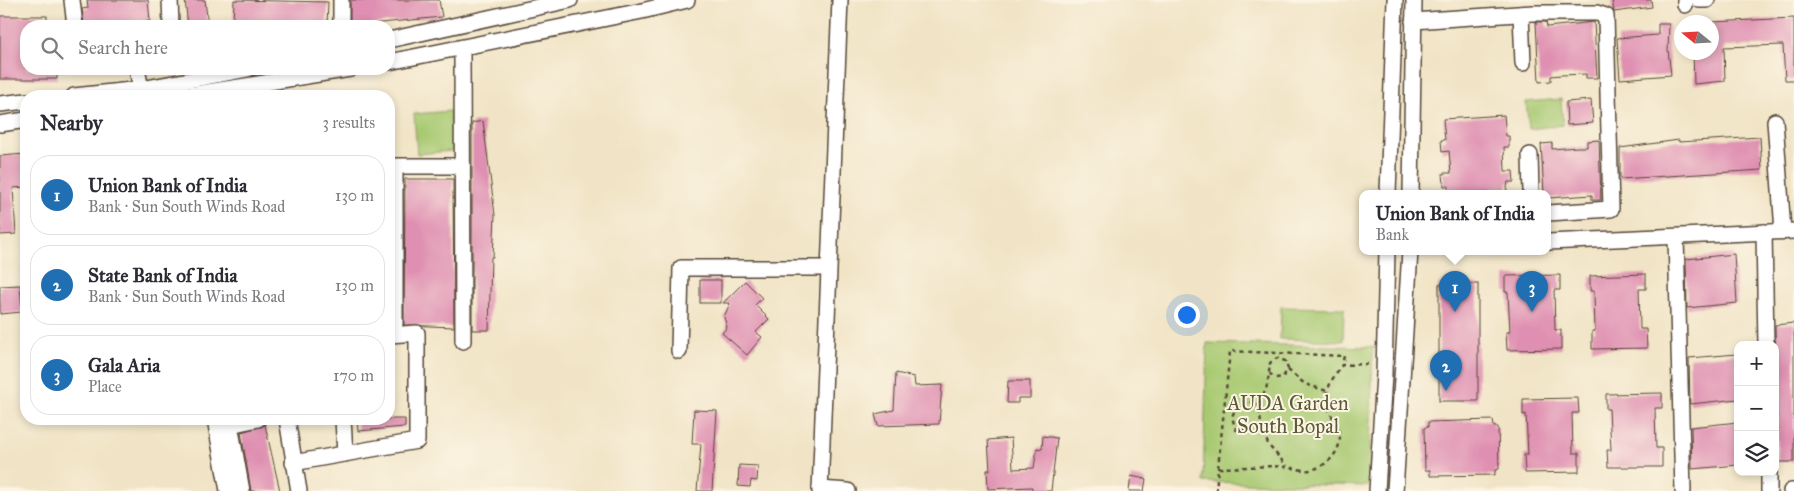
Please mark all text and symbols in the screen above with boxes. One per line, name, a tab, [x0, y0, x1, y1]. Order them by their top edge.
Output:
north arrow	[1674, 15, 1719, 60]
search box	[20, 20, 395, 75]
icon: search	[38, 34, 66, 62]
text: Search here	[78, 36, 168, 59]
text: Nearby	[40, 110, 103, 136]
text: 3 results	[322, 113, 375, 132]
text: Union Bank of India	[88, 174, 247, 197]
text: 1	[54, 186, 60, 205]
text: 130 m	[335, 186, 374, 205]
popup	[1359, 190, 1551, 255]
text: Bank · Sun South Winds Road	[88, 197, 285, 216]
text: Union Bank of India	[1375, 202, 1535, 225]
text: Bank	[1375, 225, 1409, 244]
text: State Bank of India	[88, 264, 238, 287]
pin: 1	[1439, 271, 1471, 312]
pin: 3	[1516, 271, 1548, 312]
text: 2	[53, 276, 61, 295]
text: 130 m	[335, 276, 374, 295]
text: Bank · Sun South Winds Road	[88, 287, 285, 306]
your location	[1174, 302, 1200, 328]
map controls	[1734, 341, 1779, 476]
button: +	[1734, 341, 1779, 386]
pin: 2	[1430, 350, 1462, 391]
text: Gala Aria	[88, 354, 160, 377]
text: 3	[54, 366, 60, 385]
text: 170 m	[333, 366, 374, 385]
text: Place	[88, 377, 122, 396]
button: −	[1734, 386, 1779, 431]
park label: AUDA Garden South Bopal	[1226, 391, 1349, 438]
button: layers	[1734, 431, 1779, 476]

